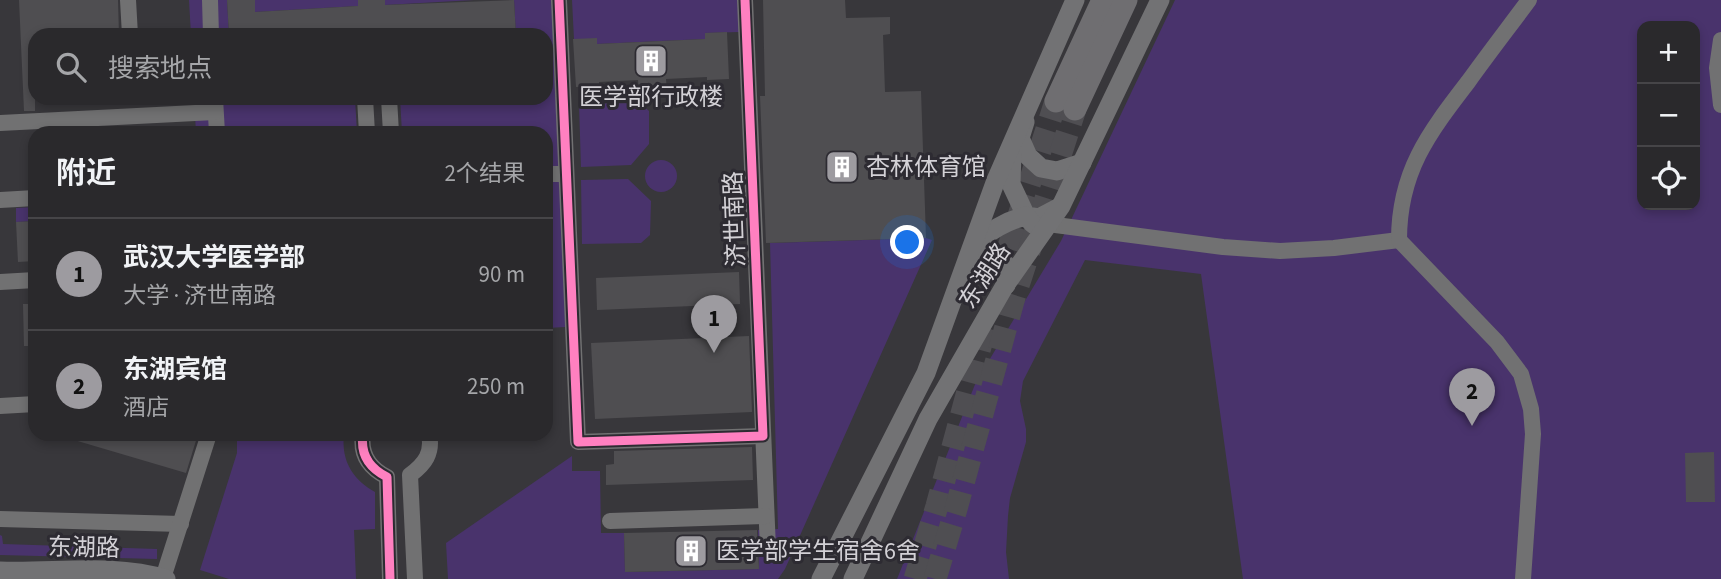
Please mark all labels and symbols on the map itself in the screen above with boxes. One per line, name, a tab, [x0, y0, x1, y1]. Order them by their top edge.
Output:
building icon: 医学部行政楼	[632, 42, 670, 80]
place label: 医学部行政楼	[579, 80, 723, 115]
building icon: 杏林体育馆	[823, 148, 861, 186]
place label: 杏林体育馆	[866, 150, 986, 185]
street label: 济世南路	[716, 170, 754, 268]
your location	[890, 225, 924, 259]
street label: 东湖路	[951, 236, 1019, 316]
pin: 1	[691, 295, 737, 353]
pin: 2	[1449, 368, 1495, 426]
street label: 东湖路	[48, 530, 120, 566]
building icon: 医学部学生宿舍6舍	[672, 532, 710, 570]
place label: 医学部学生宿舍6舍	[716, 534, 920, 569]

